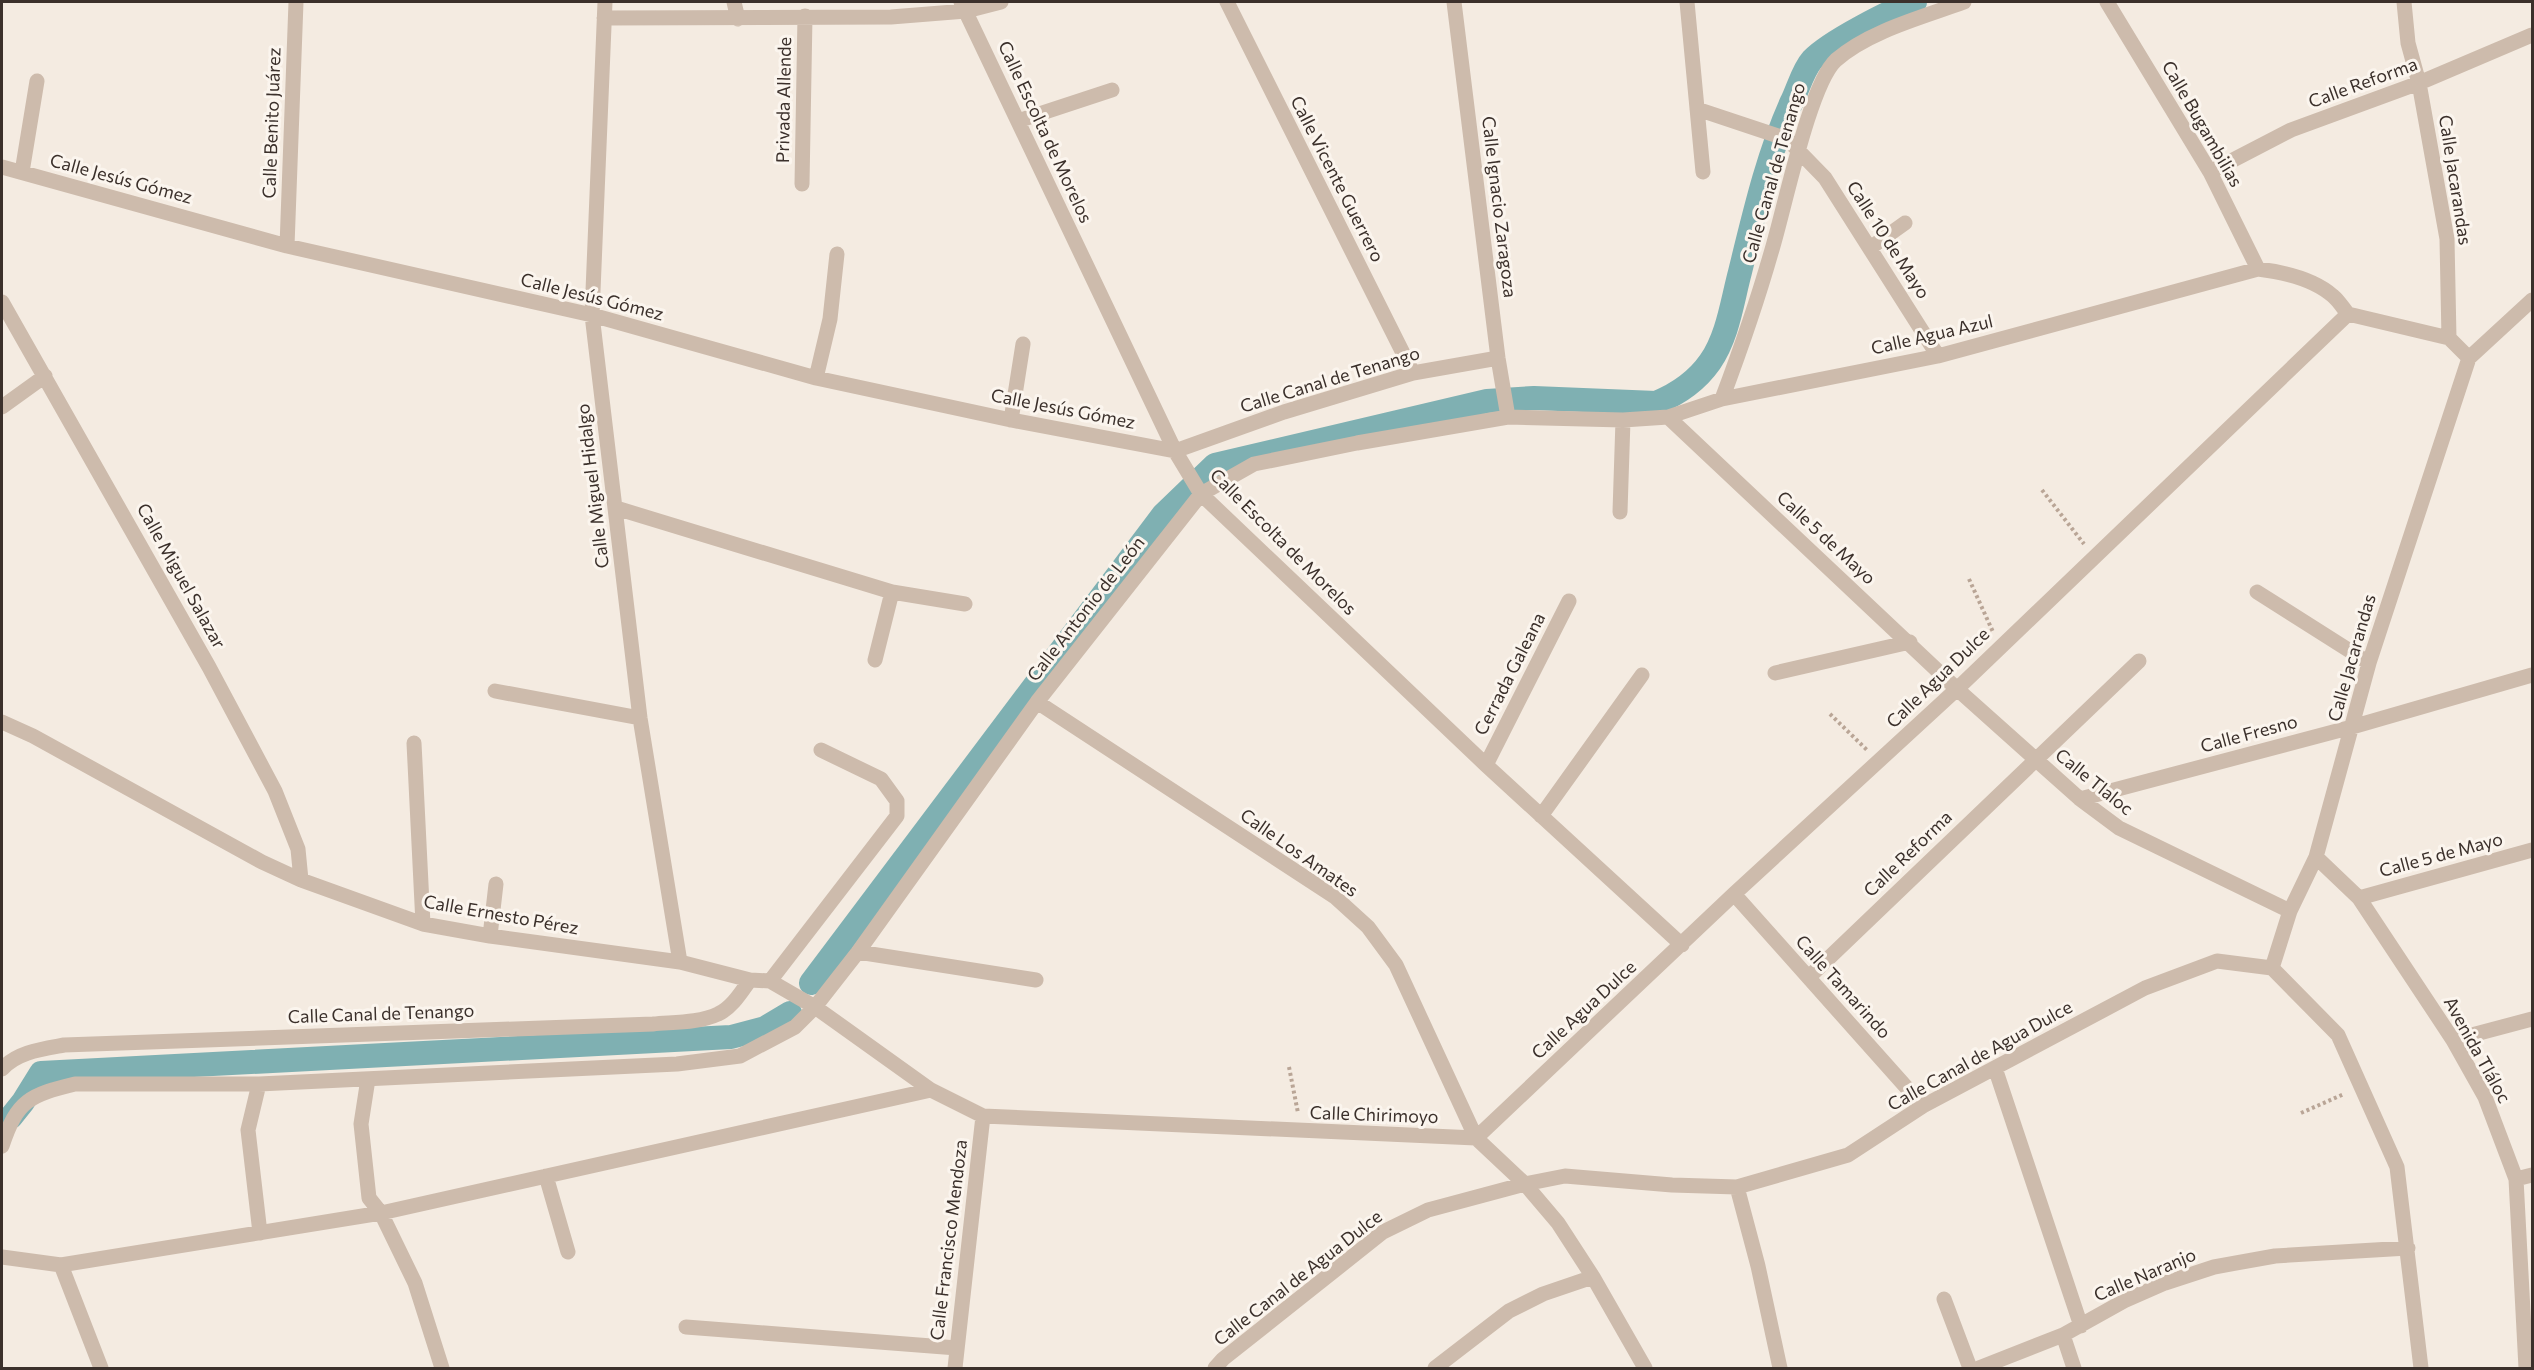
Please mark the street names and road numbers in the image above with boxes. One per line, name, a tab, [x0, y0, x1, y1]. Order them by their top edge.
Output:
street label: Privada Allende	[771, 37, 795, 163]
street label: Calle Escolta de Morelos	[994, 37, 1098, 226]
street label: Calle Benito Juárez	[257, 47, 285, 199]
street label: Calle Reforma	[2305, 52, 2420, 112]
street label: Calle Bugambilias	[2158, 56, 2248, 191]
street label: Calle Canal de Tenango	[1737, 80, 1809, 265]
street label: Calle Vicente Guerrero	[1286, 92, 1389, 265]
street label: Calle Jacarandas	[2435, 113, 2477, 247]
street label: Calle Ignacio Zaragoza	[1478, 115, 1522, 299]
street label: Calle Jesús Gómez	[48, 148, 195, 208]
street label: Calle 10 de Mayo	[1843, 176, 1935, 303]
street label: Calle Jesús Gómez	[518, 268, 666, 324]
street label: Calle Agua Azul	[1869, 309, 1995, 359]
street label: Calle Canal de Tenango	[1237, 341, 1422, 417]
street label: Calle Jesús Gómez	[989, 383, 1137, 433]
street label: Calle Miguel Hidalgo	[571, 402, 613, 570]
street label: Calle Escolta de Morelos	[1206, 463, 1362, 619]
street label: Calle 5 de Mayo	[1773, 486, 1881, 589]
street label: Calle Miguel Salazar	[133, 499, 231, 652]
street label: Calle Antonio de León	[1022, 532, 1149, 685]
street label: Calle Jacarandas	[2322, 591, 2380, 724]
street label: Cerrada Galeana	[1469, 609, 1549, 738]
street label: Calle Agua Dulce	[1881, 623, 1993, 732]
street label: Calle Fresno	[2198, 710, 2300, 757]
street label: Calle Tlaloc	[2051, 743, 2138, 819]
street label: Calle Los Amates	[1236, 803, 1363, 901]
street label: Calle Reforma	[1859, 806, 1956, 901]
street label: Calle 5 de Mayo	[2377, 827, 2505, 881]
street label: Calle Ernesto Pérez	[422, 890, 580, 938]
street label: Calle Tamarindo	[1792, 930, 1896, 1043]
street label: Calle Agua Dulce	[1527, 955, 1640, 1063]
street label: Avenida Tláloc	[2440, 993, 2516, 1107]
street label: Calle Canal de Agua Dulce	[1883, 995, 2076, 1115]
street label: Calle Canal de Tenango	[287, 999, 475, 1027]
street label: Calle Chirimoyo	[1309, 1101, 1439, 1127]
street label: Calle Francisco Mendoza	[925, 1138, 971, 1341]
street label: Calle Canal de Agua Dulce	[1209, 1205, 1386, 1350]
street label: Calle Naranjo	[2090, 1243, 2199, 1305]

